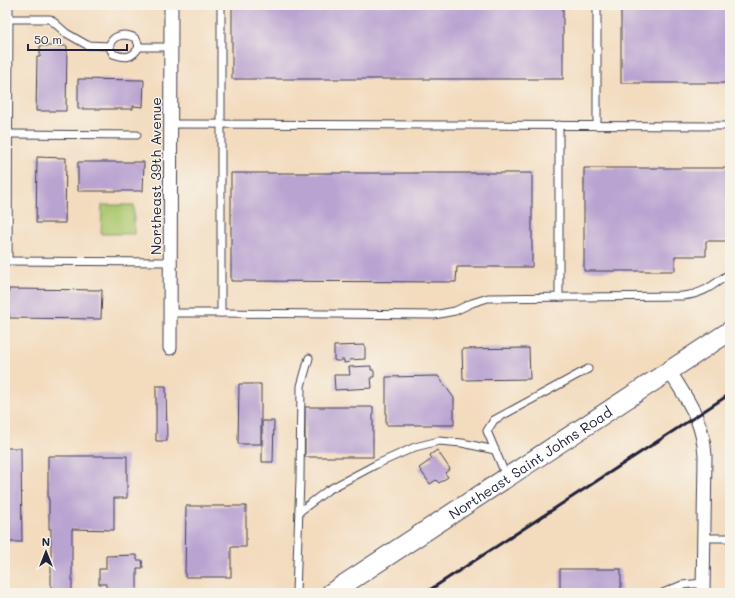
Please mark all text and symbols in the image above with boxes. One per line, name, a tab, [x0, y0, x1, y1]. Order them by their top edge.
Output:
scale bar	[28, 26, 127, 52]
text: 50 m	[34, 31, 62, 47]
street label: Northeast 39th Avenue	[146, 97, 165, 255]
street label: Northeast Saint Johns Road	[445, 402, 615, 523]
north arrow	[26, 532, 66, 572]
text: N	[42, 534, 50, 549]

